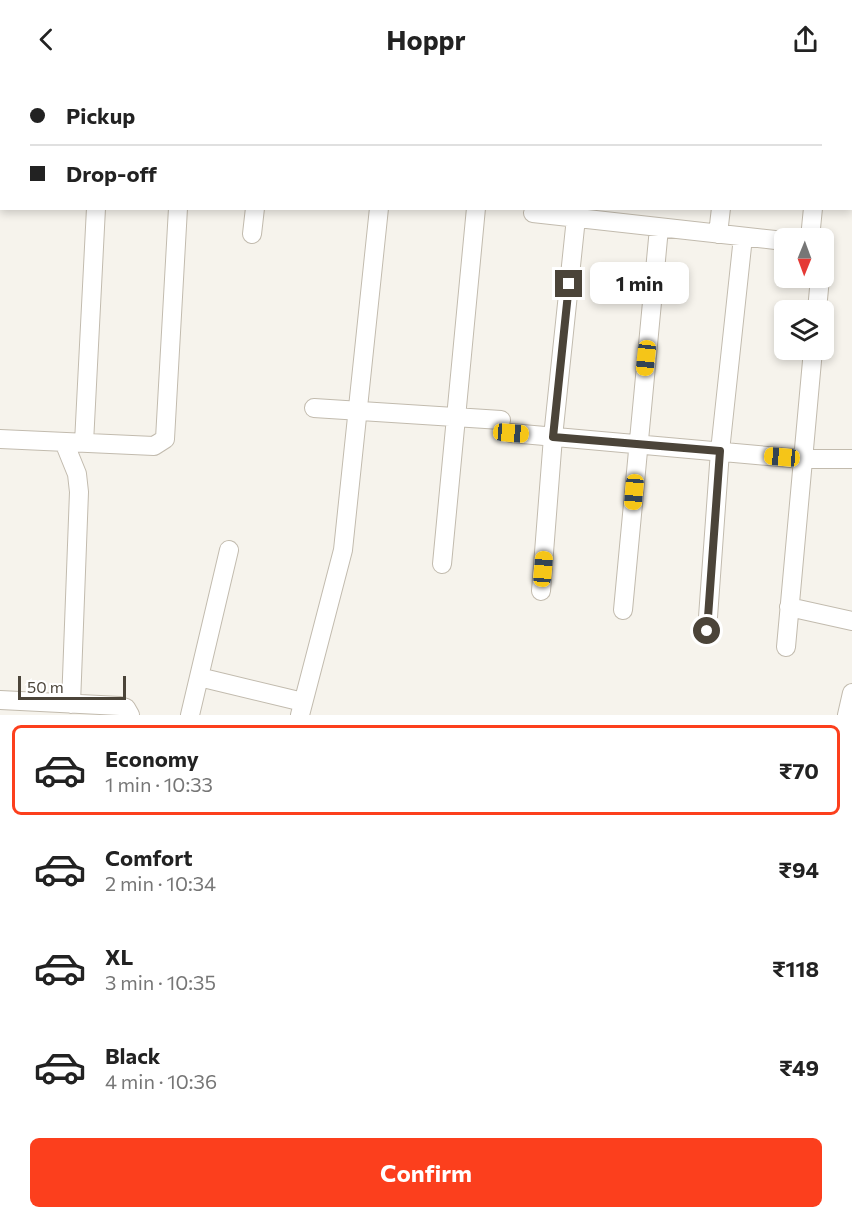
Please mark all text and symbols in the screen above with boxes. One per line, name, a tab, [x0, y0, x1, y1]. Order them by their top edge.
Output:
icon: back	[30, 23, 63, 56]
text: Hoppr	[386, 23, 466, 56]
icon: share	[789, 23, 822, 56]
text: Pickup	[66, 102, 135, 129]
text: Drop-off	[66, 160, 157, 187]
north arrow	[774, 228, 834, 288]
map controls	[774, 228, 834, 360]
callout: 1 min	[590, 263, 689, 305]
route end	[555, 270, 582, 297]
text: 1 min	[616, 271, 663, 295]
button: layers	[774, 300, 834, 360]
car	[635, 339, 657, 377]
car	[492, 422, 530, 444]
car	[763, 446, 801, 468]
car	[623, 473, 645, 511]
car	[532, 550, 554, 588]
route start	[693, 617, 720, 644]
scale bar	[18, 673, 126, 700]
text: 50 m	[27, 677, 64, 696]
icon: car	[33, 743, 87, 797]
text: Economy	[105, 745, 199, 772]
text: ₹70	[779, 757, 819, 784]
text: 1 min · 10:33	[105, 772, 213, 796]
icon: car	[33, 842, 87, 896]
text: Comfort	[105, 844, 193, 871]
text: ₹94	[778, 856, 819, 883]
text: 2 min · 10:34	[105, 871, 216, 895]
icon: car	[33, 941, 87, 995]
text: XL	[105, 943, 133, 970]
text: ₹118	[772, 955, 819, 982]
text: 3 min · 10:35	[105, 970, 216, 994]
icon: car	[33, 1040, 87, 1094]
text: Black	[105, 1042, 160, 1069]
text: ₹49	[779, 1054, 819, 1081]
text: 4 min · 10:36	[105, 1069, 217, 1093]
button: Confirm	[30, 1138, 822, 1207]

